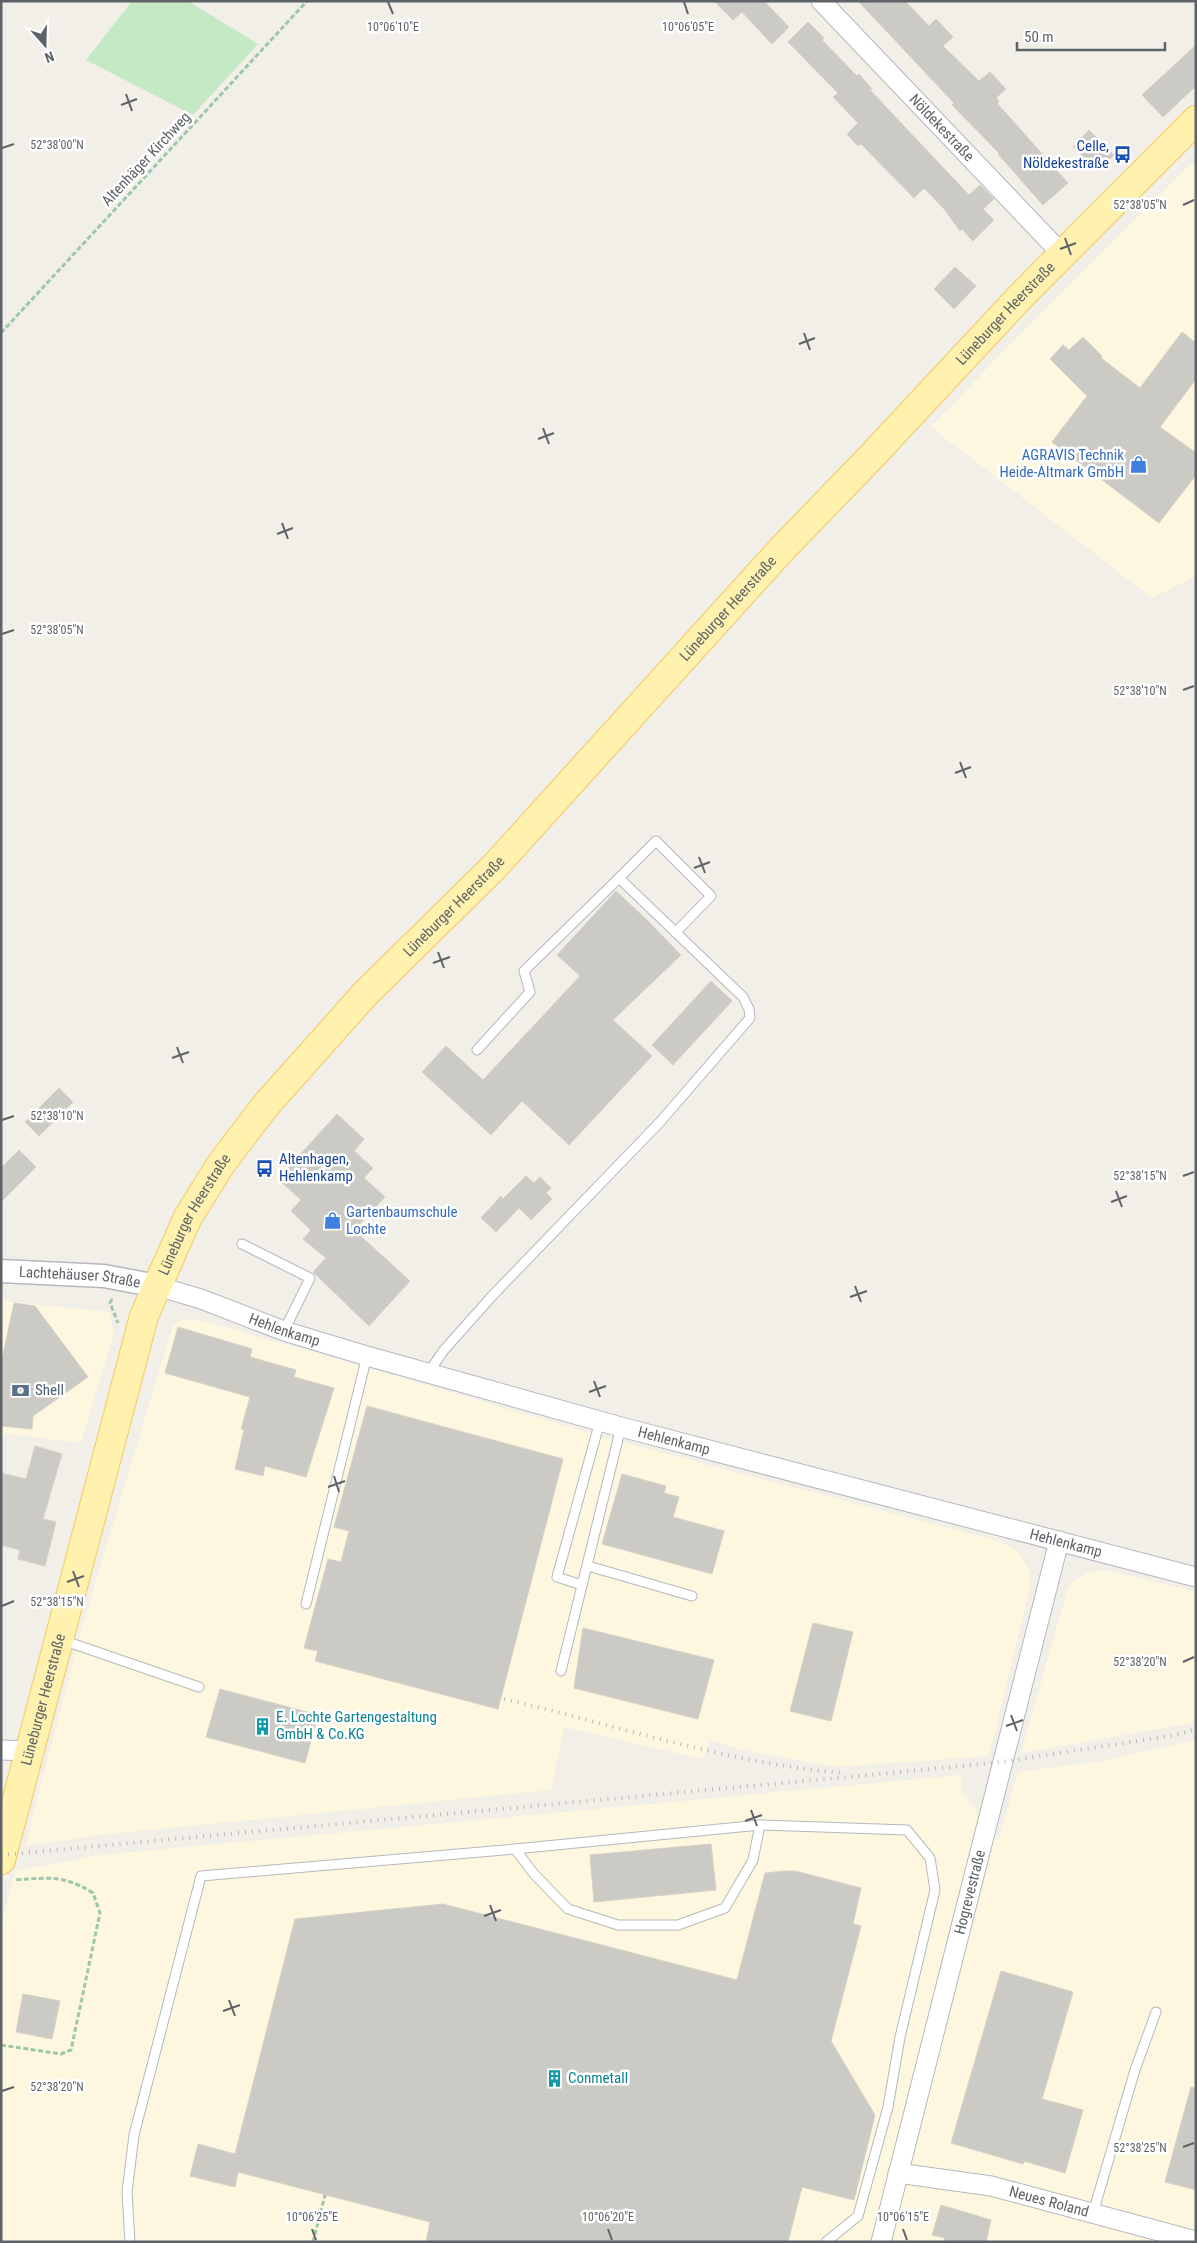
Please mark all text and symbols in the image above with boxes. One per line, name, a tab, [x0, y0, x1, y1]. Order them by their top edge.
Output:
north arrow	[20, 20, 70, 70]
text: 10°06'10"E	[367, 20, 419, 34]
text: 10°06'05"E	[662, 20, 714, 34]
scale bar	[1017, 20, 1164, 52]
text: 50 m	[1024, 28, 1054, 46]
text: N	[43, 48, 56, 66]
street label: Nöldekestraße	[906, 90, 978, 165]
street label: Altenhäger Kirchweg	[98, 108, 194, 210]
place label: Celle, Nöldekestraße	[1023, 137, 1109, 172]
text: 52°38'00"N	[30, 138, 84, 152]
bus stop icon: Celle, Nöldekestraße	[1113, 145, 1133, 165]
text: 52°38'05"N	[1113, 198, 1167, 212]
street label: Lüneburger Heerstraße	[952, 258, 1059, 369]
place label: AGRAVIS Technik Heide-Altmark GmbH	[999, 446, 1124, 481]
shop icon: AGRAVIS Technik Heide-Altmark GmbH	[1128, 454, 1148, 474]
street label: Lüneburger Heerstraße	[676, 552, 780, 665]
text: 52°38'05"N	[30, 623, 84, 637]
text: 52°38'10"N	[1113, 684, 1167, 698]
street label: Lüneburger Heerstraße	[399, 852, 508, 960]
text: 52°38'10"N	[30, 1109, 84, 1123]
street label: Lüneburger Heerstraße	[154, 1150, 235, 1278]
place label: Altenhagen, Hehlenkamp	[279, 1150, 353, 1185]
bus stop icon: Altenhagen, Hehlenkamp	[255, 1158, 275, 1178]
text: 52°38'15"N	[1113, 1169, 1167, 1183]
place label: Gartenbaumschule Lochte	[346, 1203, 458, 1238]
shop icon: Gartenbaumschule Lochte	[322, 1211, 342, 1231]
street label: Lachtehäuser Straße	[18, 1263, 142, 1292]
street label: Hehlenkamp	[246, 1309, 322, 1350]
bank icon: Shell	[11, 1380, 31, 1400]
place label: Shell	[35, 1381, 64, 1399]
street label: Hehlenkamp	[636, 1423, 712, 1459]
street label: Hehlenkamp	[1028, 1525, 1104, 1561]
text: 52°38'15"N	[30, 1595, 84, 1609]
street label: Lüneburger Heerstraße	[17, 1632, 69, 1767]
text: 52°38'20"N	[1113, 1655, 1167, 1669]
place label: E. Lochte Gartengestaltung GmbH & Co.KG	[276, 1708, 437, 1743]
building icon: E. Lochte Gartengestaltung GmbH & Co.KG	[252, 1716, 272, 1736]
street label: Hogrevestraße	[950, 1848, 989, 1936]
building icon: Conmetall	[544, 2068, 564, 2088]
place label: Conmetall	[568, 2069, 628, 2087]
text: 52°38'20"N	[30, 2080, 84, 2094]
text: 52°38'25"N	[1113, 2141, 1167, 2155]
street label: Neues Roland	[1007, 2182, 1091, 2221]
text: 10°06'25"E	[286, 2210, 338, 2224]
text: 10°06'20"E	[582, 2210, 634, 2224]
text: 10°06'15"E	[877, 2210, 929, 2224]

